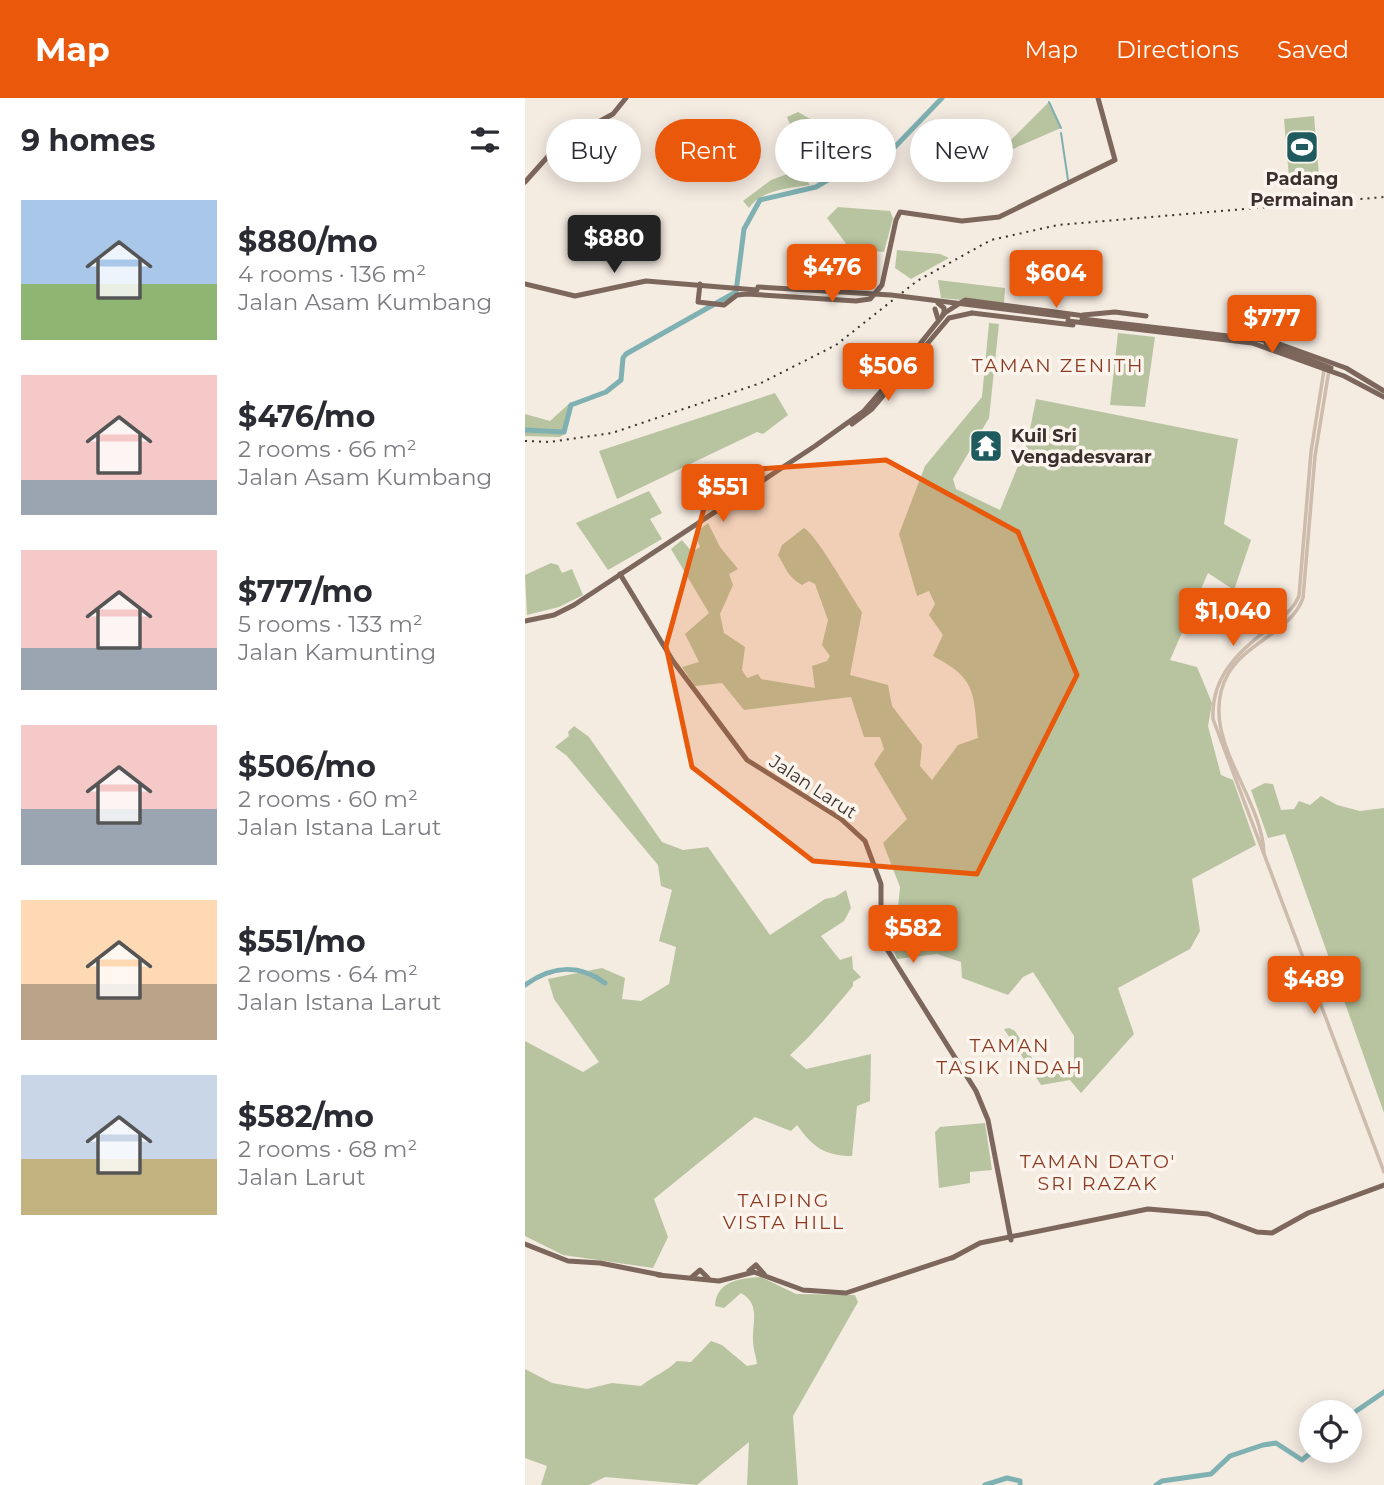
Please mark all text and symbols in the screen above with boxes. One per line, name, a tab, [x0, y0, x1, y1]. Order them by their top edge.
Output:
text: Map	[35, 29, 110, 69]
text: Map	[1025, 35, 1078, 64]
text: Directions	[1116, 35, 1239, 64]
text: Saved	[1277, 35, 1349, 64]
chip: Buy	[546, 119, 641, 182]
chip: Rent	[655, 119, 761, 182]
chip: Filters	[775, 119, 896, 182]
chip: New	[910, 119, 1013, 182]
icon: filters	[466, 121, 504, 159]
text: 9 homes	[21, 122, 156, 159]
sports icon: Padang Permainan	[1283, 128, 1321, 166]
place label: Padang Permainan	[1250, 168, 1354, 211]
pin: $880	[573, 216, 655, 275]
text: $880/mo	[238, 223, 378, 260]
text: $880	[584, 224, 644, 252]
icon: home	[77, 228, 161, 312]
pin: $476	[791, 244, 873, 304]
pin: $604	[1015, 250, 1097, 310]
text: $476	[803, 253, 861, 281]
text: $604	[1026, 259, 1086, 287]
text: 4 rooms · 136 m²	[238, 260, 426, 288]
text: Jalan Asam Kumbang	[238, 288, 492, 316]
pin: $777	[1231, 296, 1313, 355]
text: $777	[1243, 304, 1301, 332]
pin: $506	[847, 344, 929, 403]
text: $506	[859, 352, 917, 380]
district label: TAMAN ZENITH	[972, 354, 1144, 377]
text: $476/mo	[238, 398, 375, 435]
icon: home	[77, 403, 161, 487]
place label: Kuil Sri Vengadesvarar	[1010, 425, 1152, 468]
temple icon: Kuil Sri Vengadesvarar	[967, 427, 1005, 465]
text: 2 rooms · 66 m²	[238, 435, 417, 463]
text: Jalan Asam Kumbang	[238, 463, 492, 491]
pin: $551	[682, 464, 764, 524]
text: $551	[698, 473, 748, 501]
text: $777/mo	[238, 573, 373, 610]
icon: home	[77, 578, 161, 662]
pin: $1,040	[1176, 588, 1290, 648]
text: $1,040	[1195, 597, 1271, 625]
text: 5 rooms · 133 m²	[238, 610, 423, 638]
text: Jalan Kamunting	[238, 638, 436, 666]
text: $506/mo	[238, 748, 376, 785]
street label: Jalan Larut	[764, 750, 861, 823]
icon: home	[77, 753, 161, 837]
text: 2 rooms · 60 m²	[238, 785, 418, 813]
text: Jalan Istana Larut	[238, 813, 441, 841]
pin: $582	[872, 906, 954, 965]
text: $582	[884, 914, 942, 942]
text: $551/mo	[238, 923, 366, 960]
icon: home	[77, 928, 161, 1012]
pin: $489	[1273, 956, 1355, 1016]
text: 2 rooms · 64 m²	[238, 960, 418, 988]
text: $489	[1284, 965, 1344, 993]
text: Jalan Istana Larut	[238, 988, 441, 1016]
district label: TAMAN TASIK INDAH	[936, 1034, 1084, 1079]
text: $582/mo	[238, 1098, 374, 1135]
icon: home	[77, 1103, 161, 1187]
text: 2 rooms · 68 m²	[238, 1135, 417, 1163]
district label: TAMAN DATO' SRI RAZAK	[1020, 1150, 1176, 1195]
text: Jalan Larut	[238, 1163, 366, 1191]
district label: TAIPING VISTA HILL	[723, 1189, 845, 1234]
map controls	[1299, 1400, 1362, 1463]
button: locate	[1299, 1400, 1362, 1463]

